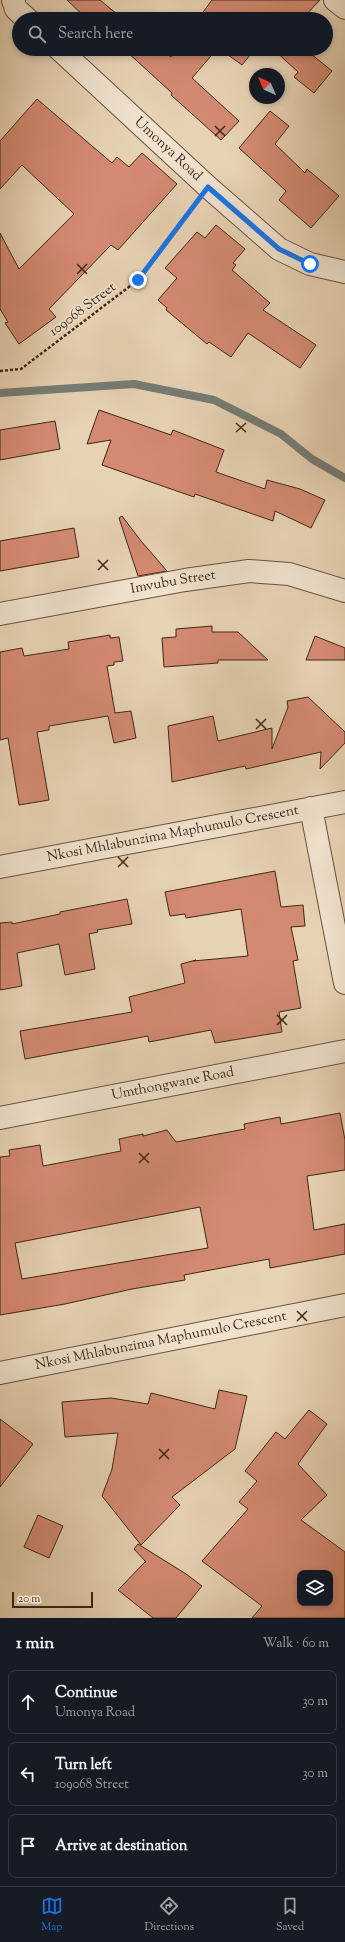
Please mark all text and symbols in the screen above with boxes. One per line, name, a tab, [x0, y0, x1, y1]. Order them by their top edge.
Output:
search box	[12, 12, 333, 56]
icon: search	[26, 23, 48, 45]
text: Search here	[58, 24, 133, 45]
north arrow	[249, 68, 285, 104]
street label: Umonya Road	[129, 113, 206, 186]
route start	[301, 255, 319, 273]
route end	[129, 271, 147, 289]
street label: 109068 Street	[45, 278, 121, 342]
street label: Imvubu Street	[129, 566, 217, 600]
street label: Nkosi Mhlabunzima Maphumulo Crescent	[45, 801, 301, 868]
street label: Umthongwane Road	[110, 1063, 236, 1106]
street label: Nkosi Mhlabunzima Maphumulo Crescent	[33, 1307, 289, 1376]
map controls	[297, 1570, 333, 1606]
button: layers	[297, 1570, 333, 1606]
scale bar	[12, 1590, 93, 1609]
text: 20 m	[18, 1591, 40, 1607]
text: 1 min	[16, 1632, 54, 1656]
text: Walk · 60 m	[263, 1635, 329, 1653]
text: Continue	[55, 1683, 117, 1704]
icon: ahead	[17, 1691, 39, 1713]
text: 30 m	[302, 1693, 328, 1711]
text: Umonya Road	[55, 1704, 135, 1722]
text: Turn left	[55, 1755, 112, 1776]
icon: left	[17, 1763, 39, 1785]
text: 30 m	[302, 1765, 328, 1783]
text: 109068 Street	[55, 1776, 129, 1794]
icon: arrive	[17, 1835, 39, 1857]
text: Arrive at destination	[55, 1836, 188, 1857]
tab: Map	[41, 1895, 63, 1935]
tab: Directions	[145, 1895, 194, 1935]
tab: Saved	[276, 1895, 304, 1935]

